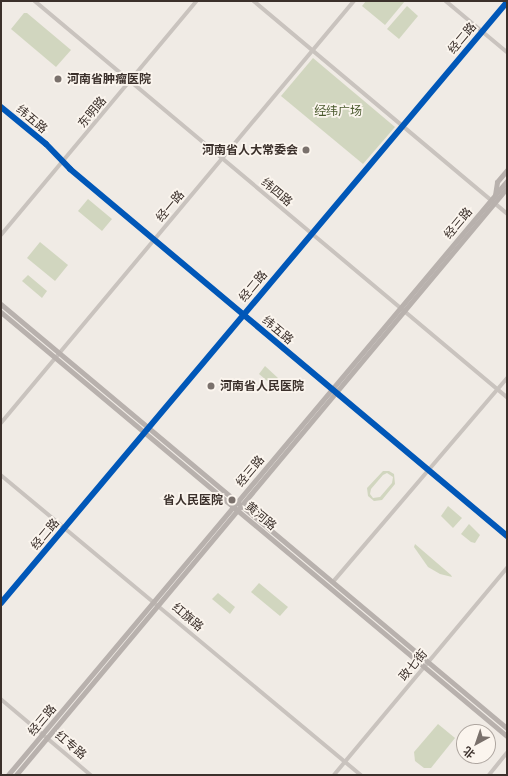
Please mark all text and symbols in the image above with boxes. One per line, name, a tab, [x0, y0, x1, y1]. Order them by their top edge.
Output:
street label: 经二路	[445, 20, 479, 56]
place label: 河南省肿瘤医院	[67, 72, 151, 86]
marker: 河南省肿瘤医院	[52, 73, 64, 85]
street label: 东明路	[75, 94, 109, 130]
street label: 纬五路	[14, 102, 50, 136]
park label: 经纬广场	[314, 104, 362, 118]
place label: 河南省人大常委会	[202, 143, 298, 157]
marker: 河南省人大常委会	[301, 145, 311, 155]
street label: 纬四路	[259, 175, 295, 209]
street label: 经一路	[153, 188, 187, 224]
street label: 经三路	[441, 205, 475, 241]
street label: 经二路	[236, 268, 270, 304]
street label: 纬五路	[260, 313, 296, 347]
place label: 河南省人民医院	[220, 379, 304, 393]
marker: 河南省人民医院	[205, 380, 217, 392]
street label: 经三路	[233, 453, 267, 489]
place label: 省人民医院	[163, 493, 223, 507]
marker: 省人民医院	[226, 494, 238, 506]
street label: 黄河路	[243, 499, 279, 533]
street label: 经二路	[28, 516, 62, 552]
street label: 红旗路	[170, 600, 206, 634]
street label: 政七街	[396, 647, 430, 683]
street label: 经三路	[25, 702, 59, 738]
north arrow	[456, 724, 496, 764]
street label: 红专路	[53, 728, 89, 762]
text: 北	[460, 743, 478, 762]

